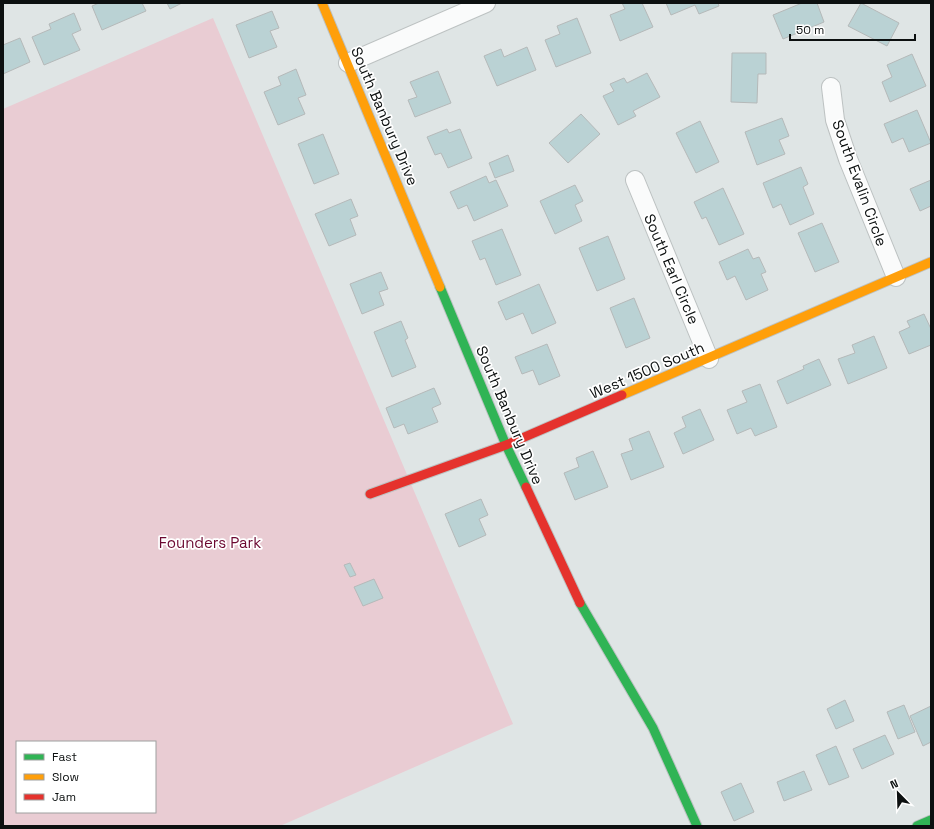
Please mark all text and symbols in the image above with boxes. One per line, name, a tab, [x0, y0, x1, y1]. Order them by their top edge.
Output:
scale bar	[790, 16, 915, 42]
text: 50 m	[796, 22, 824, 38]
street label: South Banbury Drive	[347, 44, 423, 188]
street label: South Evalin Circle	[828, 117, 892, 249]
street label: South Earl Circle	[640, 211, 704, 327]
street label: West 1500 South	[587, 337, 707, 403]
street label: South Banbury Drive	[472, 343, 548, 487]
park label: Founders Park	[159, 533, 261, 552]
legend	[16, 741, 156, 813]
text: Fast	[52, 749, 77, 765]
text: Slow	[52, 769, 79, 785]
north arrow	[878, 773, 918, 813]
text: N	[888, 776, 900, 792]
text: Jam	[52, 789, 76, 805]

